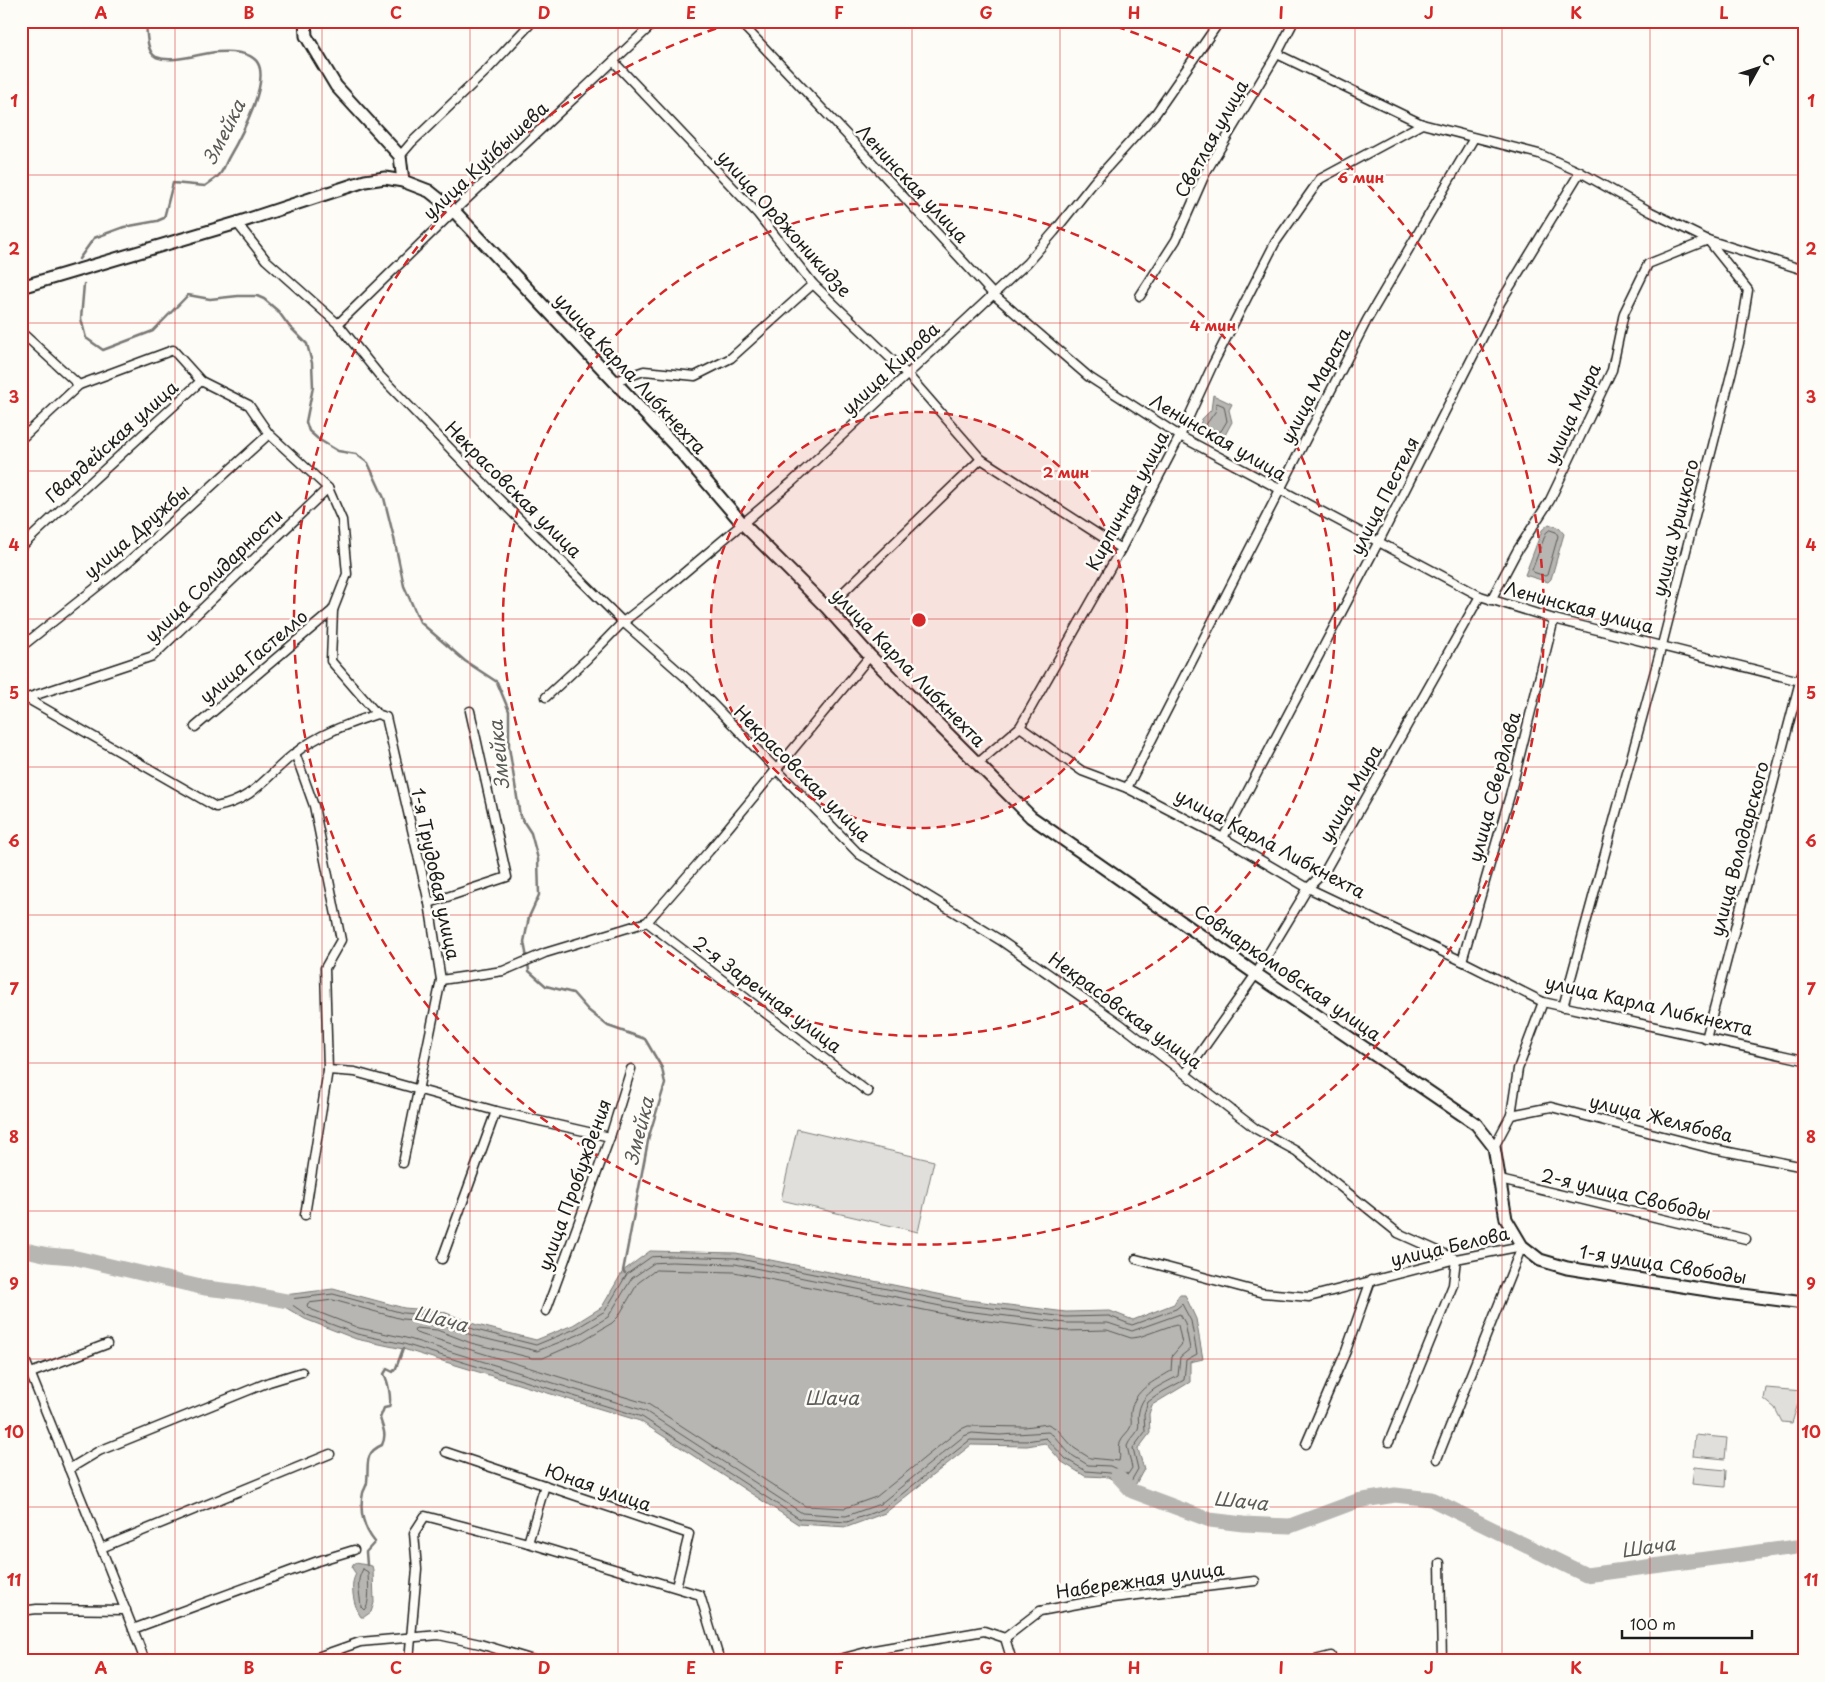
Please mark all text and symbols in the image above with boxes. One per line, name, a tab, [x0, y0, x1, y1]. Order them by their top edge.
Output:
text: A	[95, 0, 108, 24]
text: B	[244, 0, 255, 24]
text: C	[390, 0, 402, 24]
text: D	[538, 0, 550, 24]
text: E	[686, 0, 696, 24]
text: F	[834, 0, 844, 24]
text: G	[979, 0, 993, 24]
text: H	[1128, 0, 1140, 24]
text: I	[1278, 0, 1284, 24]
text: J	[1424, 0, 1434, 24]
text: K	[1570, 0, 1582, 24]
text: L	[1719, 0, 1729, 24]
north arrow	[1732, 42, 1782, 92]
text: С	[1757, 49, 1780, 70]
street label: Светлая улица	[1167, 74, 1255, 202]
text: 1	[10, 88, 18, 112]
text: 1	[1807, 88, 1815, 112]
water label: Змейка	[195, 93, 252, 169]
street label: улица Куйбышева	[416, 94, 554, 225]
street label: Ленинская улица	[851, 118, 976, 249]
street label: улица Орджоникидзе	[712, 143, 859, 303]
text: 6 мин	[1338, 165, 1385, 188]
text: 2	[8, 236, 20, 260]
text: 2	[1805, 236, 1817, 260]
street label: улица Карла Либкнехта	[549, 286, 714, 460]
text: 4 мин	[1190, 313, 1236, 336]
street label: улица Кирова	[835, 315, 946, 421]
street label: улица Марата	[1273, 322, 1357, 448]
street label: улица Мира	[1536, 358, 1607, 468]
street label: Гвардейская улица	[38, 373, 184, 508]
text: 3	[9, 384, 19, 408]
text: 3	[1806, 384, 1816, 408]
street label: Ленинская улица	[1146, 387, 1293, 487]
street label: Некрасовская улица	[439, 414, 589, 564]
street label: Кирпичная улица	[1078, 425, 1175, 575]
street label: улица Пестеля	[1342, 431, 1425, 559]
street label: улица Урицкого	[1644, 456, 1705, 599]
text: 2 мин	[1043, 460, 1090, 483]
street label: улица Дружбы	[77, 477, 195, 584]
street label: улица Солидарности	[138, 502, 288, 648]
text: 4	[9, 532, 20, 556]
text: 4	[1806, 532, 1817, 556]
street label: Ленинская улица	[1502, 574, 1658, 640]
street label: улица Карла Либкнехта	[826, 581, 993, 753]
street label: улица Гастелло	[193, 602, 313, 709]
centre of rings	[910, 611, 928, 629]
text: 5	[9, 680, 19, 704]
text: 5	[1806, 680, 1816, 704]
street label: Некрасовская улица	[728, 698, 878, 848]
street label: улица Свердлова	[1461, 708, 1527, 865]
water label: Змейка	[480, 718, 516, 791]
street label: улица Мира	[1312, 739, 1388, 847]
street label: улица Володарского	[1702, 758, 1775, 939]
street label: улица Карла Либкнехта	[1171, 781, 1371, 905]
street label: 1-я Трудовая улица	[405, 785, 468, 963]
text: 6	[8, 828, 20, 852]
text: 6	[1805, 828, 1817, 852]
street label: Совнаркомовская улица	[1189, 897, 1388, 1047]
street label: 2-я Заречная улица	[688, 929, 849, 1059]
street label: Некрасовская улица	[1043, 945, 1209, 1075]
street label: улица Карла Либкнехта	[1543, 968, 1756, 1042]
text: 7	[9, 976, 19, 1000]
text: 7	[1806, 976, 1816, 1000]
street label: улица Желябова	[1587, 1087, 1737, 1149]
water label: Змейка	[616, 1093, 660, 1168]
street label: улица Пробуждения	[530, 1095, 617, 1274]
text: 8	[9, 1124, 19, 1148]
text: 8	[1806, 1124, 1816, 1148]
street label: 2-я улица Свободы	[1539, 1161, 1714, 1226]
street label: улица Белова	[1387, 1219, 1513, 1272]
street label: 1-я улица Свободы	[1578, 1237, 1749, 1290]
text: 9	[9, 1271, 19, 1295]
text: 9	[1806, 1271, 1816, 1295]
water label: Шача	[412, 1298, 472, 1338]
water label: Шача	[805, 1383, 860, 1411]
text: 10	[4, 1419, 24, 1443]
text: 10	[1801, 1419, 1821, 1443]
street label: Юная улица	[542, 1456, 656, 1518]
water label: Шача	[1213, 1483, 1271, 1517]
water label: Шача	[1619, 1528, 1678, 1564]
street label: Набережная улица	[1054, 1554, 1226, 1605]
text: 11	[7, 1567, 21, 1591]
text: 11	[1804, 1567, 1818, 1591]
scale bar	[1622, 1607, 1752, 1639]
text: 100 m	[1630, 1612, 1676, 1635]
text: A	[95, 1655, 108, 1679]
text: B	[244, 1655, 255, 1679]
text: C	[390, 1655, 402, 1679]
text: D	[538, 1655, 550, 1679]
text: E	[686, 1655, 696, 1679]
text: F	[834, 1655, 844, 1679]
text: G	[979, 1655, 993, 1679]
text: H	[1128, 1655, 1140, 1679]
text: I	[1278, 1655, 1284, 1679]
text: J	[1424, 1655, 1434, 1679]
text: K	[1570, 1655, 1582, 1679]
text: L	[1719, 1655, 1729, 1679]

